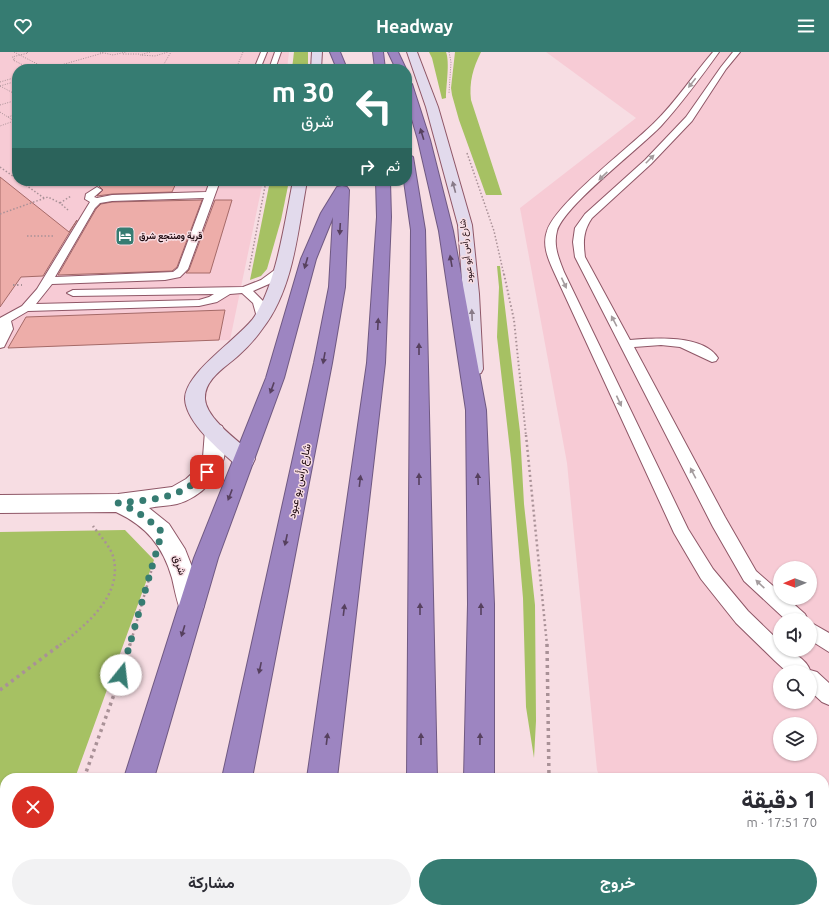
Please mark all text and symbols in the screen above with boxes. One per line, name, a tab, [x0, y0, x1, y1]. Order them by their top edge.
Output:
icon: heart	[12, 15, 34, 37]
icon: menu	[795, 15, 817, 37]
text: Headway	[376, 16, 453, 36]
text: 30 m	[272, 76, 334, 107]
one-way arrow	[688, 77, 697, 88]
icon: left	[348, 80, 400, 132]
text: شرق	[301, 110, 334, 130]
one-way arrow	[419, 128, 425, 140]
one-way arrow	[645, 154, 655, 164]
icon: right	[356, 156, 378, 178]
text: ثم	[386, 157, 400, 174]
one-way arrow	[597, 172, 608, 181]
one-way arrow	[451, 181, 457, 193]
street label: شارع رأس أبو عبود	[457, 218, 476, 284]
one-way arrow	[336, 223, 343, 235]
hotel icon: قرية ومنتجع شرق	[114, 225, 136, 247]
place label: قرية ومنتجع شرق	[139, 231, 203, 243]
one-way arrow	[448, 255, 454, 267]
one-way arrow	[303, 257, 309, 269]
one-way arrow	[561, 277, 567, 289]
one-way arrow	[469, 308, 475, 321]
one-way arrow	[610, 315, 617, 326]
one-way arrow	[375, 318, 381, 331]
one-way arrow	[415, 343, 422, 355]
one-way arrow	[321, 352, 327, 364]
one-way arrow	[268, 382, 274, 394]
one-way arrow	[616, 395, 622, 406]
street label: شارع رأس بو عبود	[285, 442, 315, 520]
pin	[190, 455, 224, 489]
icon: arrive	[196, 461, 218, 483]
one-way arrow	[690, 467, 696, 479]
one-way arrow	[475, 472, 481, 485]
one-way arrow	[416, 473, 423, 485]
one-way arrow	[357, 475, 364, 488]
one-way arrow	[226, 490, 232, 502]
one-way arrow	[283, 534, 289, 546]
street label: شرق	[170, 554, 189, 577]
north arrow	[773, 561, 817, 605]
map controls	[773, 561, 817, 761]
one-way arrow	[755, 580, 764, 589]
one-way arrow	[478, 602, 484, 615]
one-way arrow	[417, 603, 424, 615]
one-way arrow	[341, 604, 347, 616]
button: sound	[773, 613, 817, 657]
one-way arrow	[180, 626, 186, 638]
position arrow	[100, 654, 142, 696]
one-way arrow	[256, 661, 262, 674]
button: search	[773, 665, 817, 709]
button: layers	[773, 717, 817, 761]
one-way arrow	[418, 732, 424, 745]
one-way arrow	[477, 732, 483, 745]
one-way arrow	[324, 733, 330, 745]
button: close	[12, 786, 54, 828]
text: 1 دقيقة	[741, 786, 817, 813]
text: 70 m · 17:51	[746, 815, 817, 829]
button: مشاركة	[12, 859, 411, 905]
button: خروج	[419, 859, 817, 905]

